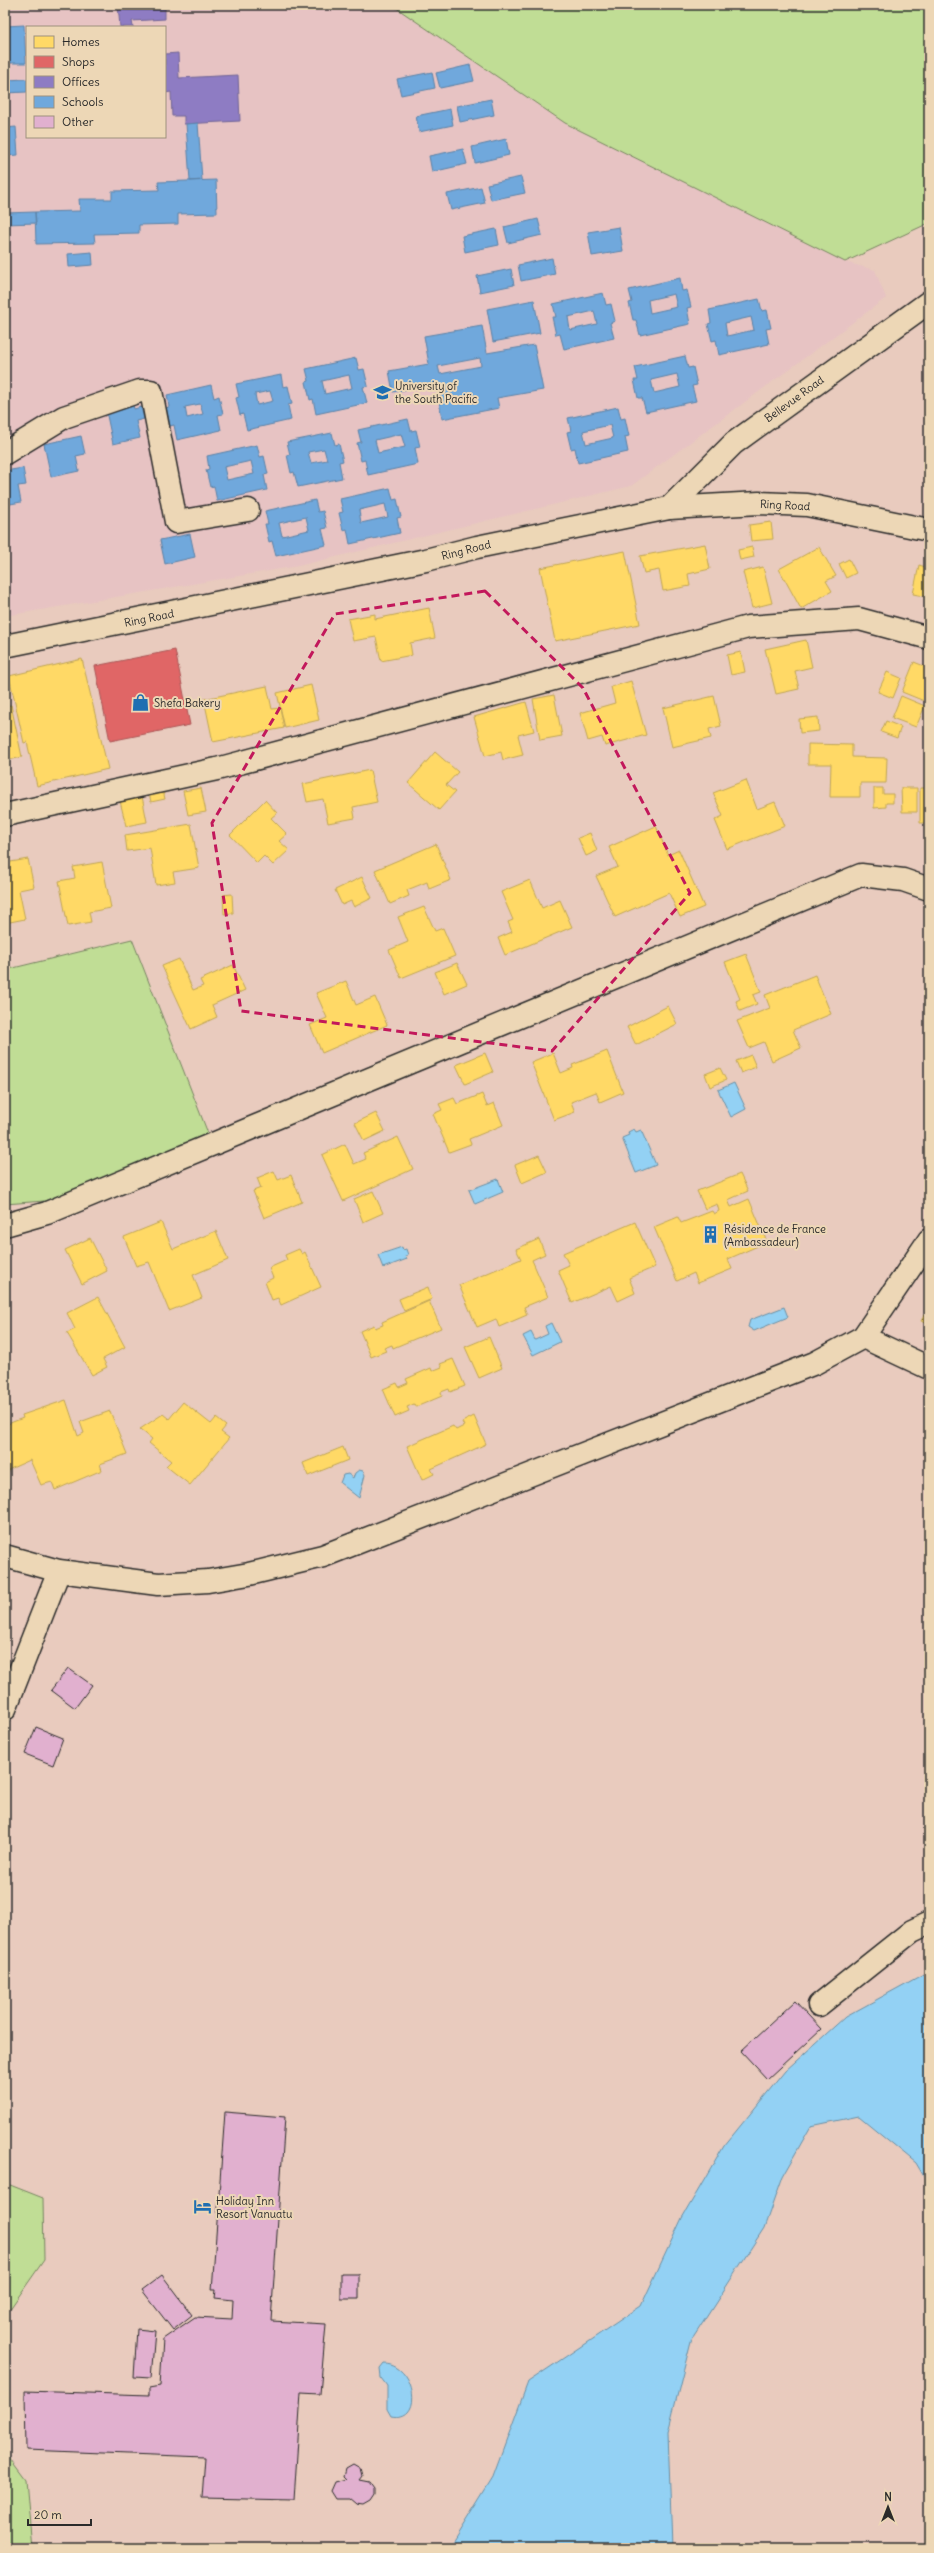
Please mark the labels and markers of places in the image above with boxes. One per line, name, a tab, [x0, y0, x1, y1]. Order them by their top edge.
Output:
place label: University of the South Pacific	[395, 379, 478, 406]
school or university icon: University of the South Pacific	[372, 382, 392, 402]
shop icon: Shefa Bakery	[131, 693, 151, 713]
place label: Shefa Bakery	[154, 696, 220, 710]
place label: Résidence de France (Ambassadeur)	[724, 1222, 826, 1249]
building icon: Résidence de France (Ambassadeur)	[701, 1225, 721, 1245]
place label: Holiday Inn Resort Vanuatu	[216, 2194, 293, 2221]
hotel icon: Holiday Inn Resort Vanuatu	[193, 2197, 213, 2217]

